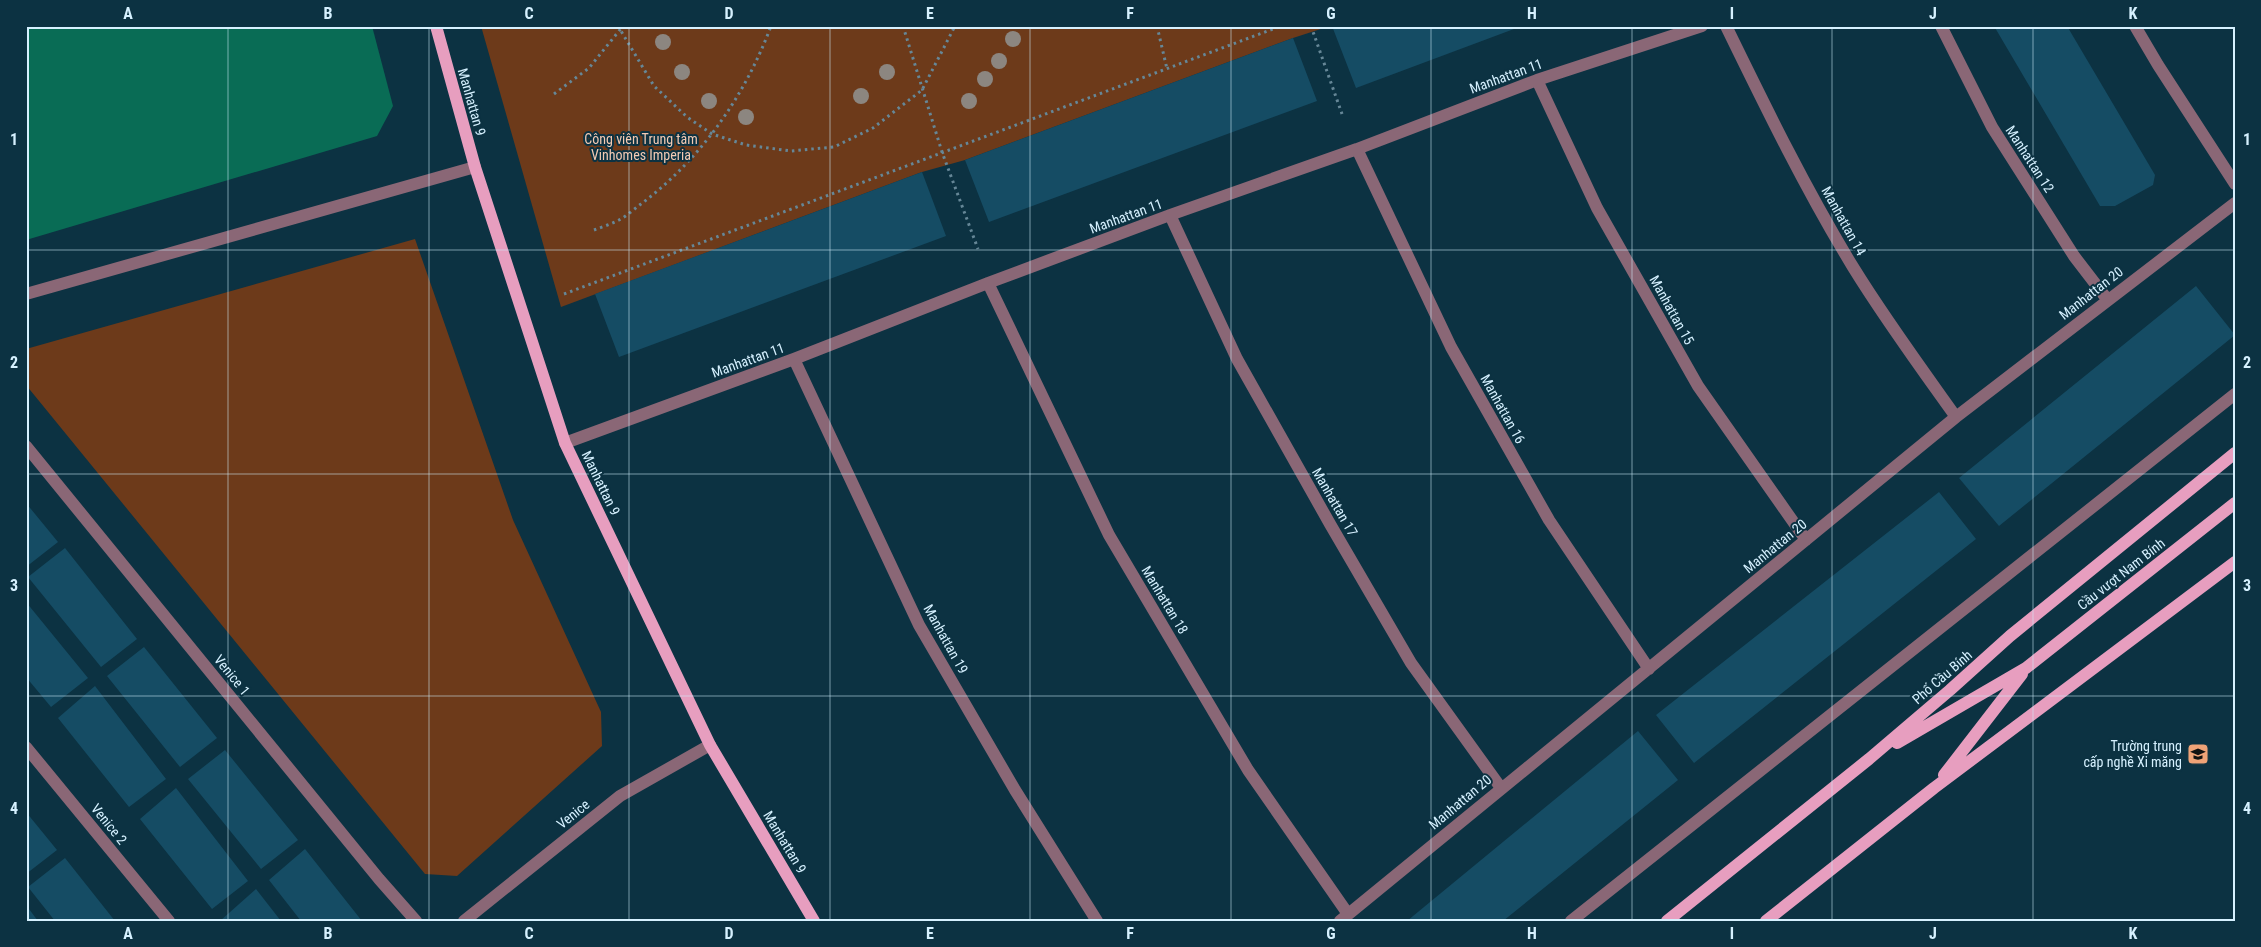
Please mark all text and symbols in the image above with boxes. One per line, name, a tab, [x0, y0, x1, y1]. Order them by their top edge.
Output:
text: A	[123, 4, 133, 23]
text: B	[324, 4, 333, 23]
text: C	[524, 4, 534, 23]
text: D	[724, 4, 734, 23]
text: E	[926, 4, 934, 23]
text: F	[1126, 4, 1134, 23]
text: G	[1326, 4, 1336, 23]
text: H	[1527, 4, 1537, 23]
text: I	[1730, 4, 1734, 23]
text: J	[1929, 4, 1937, 23]
text: K	[2129, 4, 2138, 23]
street label: Manhattan 11	[1467, 55, 1545, 97]
street label: Manhattan 9	[455, 66, 489, 138]
street label: Manhattan 12	[2003, 123, 2058, 195]
text: 1	[10, 130, 18, 149]
text: 1	[2243, 130, 2251, 149]
park label: Công viên Trung tâm Vinhomes Imperia	[584, 131, 698, 163]
street label: Manhattan 14	[1818, 184, 1870, 258]
street label: Manhattan 11	[1087, 195, 1165, 237]
street label: Manhattan 20	[2056, 263, 2126, 323]
street label: Manhattan 15	[1646, 273, 1698, 347]
street label: Manhattan 11	[709, 339, 787, 381]
text: 2	[10, 353, 18, 372]
text: 2	[2243, 353, 2251, 372]
street label: Manhattan 16	[1477, 372, 1529, 446]
street label: Manhattan 9	[579, 448, 623, 518]
street label: Manhattan 17	[1309, 465, 1361, 539]
street label: Manhattan 20	[1740, 516, 1810, 576]
street label: Cầu vượt Nam Bính	[2074, 535, 2168, 613]
street label: Manhattan 18	[1138, 563, 1192, 637]
text: 3	[10, 576, 18, 595]
text: 3	[2243, 576, 2251, 595]
street label: Manhattan 19	[920, 602, 972, 676]
street label: Phố Cầu Bính	[1909, 647, 1975, 707]
street label: Venice 1	[211, 652, 253, 698]
place label: Trường trung cấp nghề Xi măng	[2083, 738, 2182, 770]
school or university icon: Trường trung cấp nghề Xi măng	[2186, 742, 2210, 766]
street label: Manhattan 20	[1426, 771, 1494, 833]
street label: Venice	[554, 796, 593, 832]
text: 4	[10, 799, 18, 818]
text: 4	[2243, 799, 2251, 818]
street label: Venice 2	[88, 801, 130, 847]
street label: Manhattan 9	[760, 808, 810, 876]
text: A	[123, 924, 133, 943]
text: B	[324, 924, 333, 943]
text: C	[524, 924, 534, 943]
text: D	[724, 924, 734, 943]
text: E	[926, 924, 934, 943]
text: F	[1126, 924, 1134, 943]
text: G	[1326, 924, 1336, 943]
text: H	[1527, 924, 1537, 943]
text: I	[1730, 924, 1734, 943]
text: J	[1929, 924, 1937, 943]
text: K	[2129, 924, 2138, 943]

